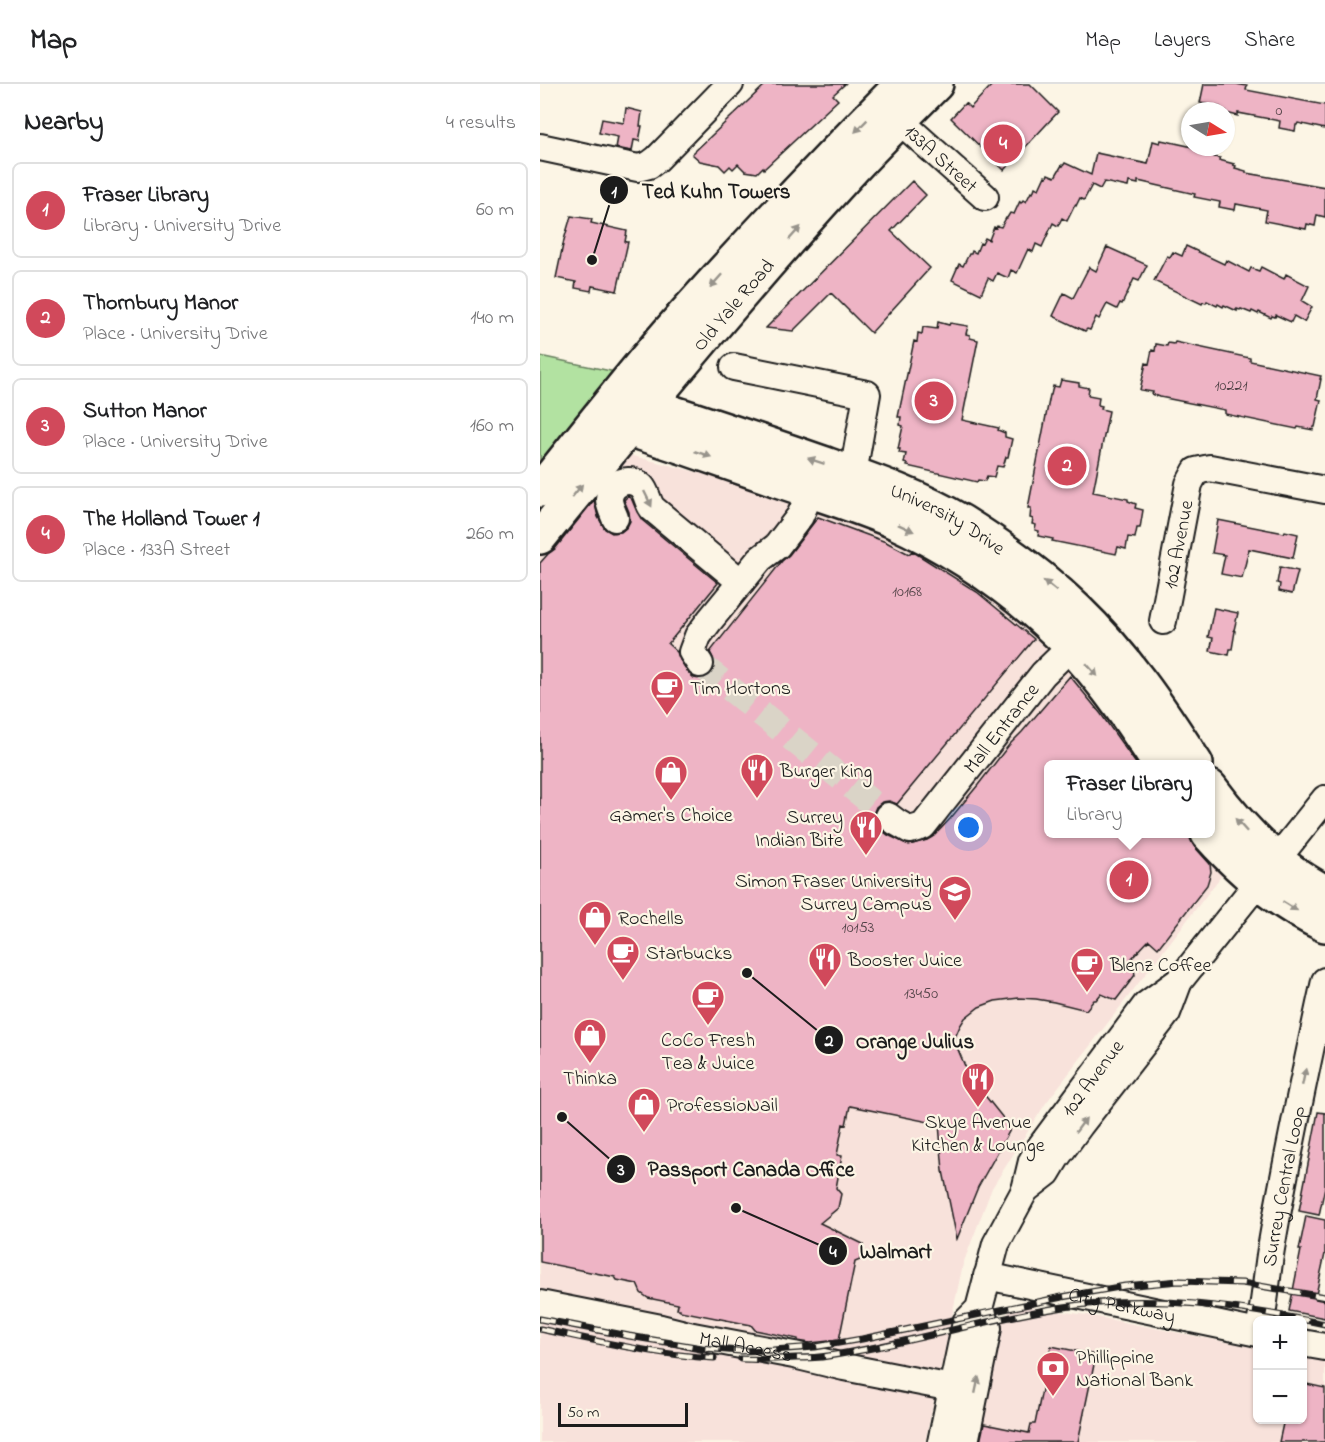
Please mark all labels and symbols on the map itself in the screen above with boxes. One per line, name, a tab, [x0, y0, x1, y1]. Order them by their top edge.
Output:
house number: 0	[1276, 99, 1283, 123]
north arrow	[1181, 102, 1235, 156]
one-way arrow	[854, 118, 868, 133]
street label: 133A Street	[896, 119, 983, 201]
pin: 4	[984, 122, 1022, 166]
callout: Ted Kuhn Towers	[599, 171, 802, 210]
text: Ted Kuhn Towers	[642, 178, 791, 208]
text: 1	[611, 180, 617, 206]
one-way arrow	[788, 225, 802, 240]
street label: Old Yale Road	[687, 254, 783, 359]
one-way arrow	[709, 273, 723, 288]
house number: 10221	[1215, 374, 1248, 398]
pin: 3	[914, 378, 954, 424]
pin: 2	[1048, 444, 1086, 488]
one-way arrow	[694, 449, 712, 459]
one-way arrow	[807, 456, 825, 465]
street label: University Drive	[885, 477, 1010, 564]
one-way arrow	[570, 484, 583, 499]
one-way arrow	[644, 491, 653, 508]
street label: 102 Avenue	[1157, 498, 1203, 592]
one-way arrow	[897, 523, 914, 532]
one-way arrow	[1042, 579, 1058, 592]
house number: 10168	[892, 580, 922, 604]
one-way arrow	[1086, 663, 1099, 678]
cafe icon: Tim Hortons	[649, 669, 685, 716]
place label: Tim Hortons	[690, 675, 791, 704]
street label: Mall Entrance	[958, 678, 1048, 781]
restaurant icon: Burger King	[739, 752, 775, 799]
shop icon: Gamer's Choice	[653, 754, 689, 801]
place label: Burger King	[779, 758, 872, 788]
place label: Gamer's Choice	[609, 802, 733, 831]
place label: Surrey Indian Bite	[755, 804, 843, 856]
restaurant icon: Surrey Indian Bite	[848, 809, 884, 856]
your location	[954, 813, 983, 842]
one-way arrow	[1235, 818, 1248, 833]
pin: 1	[1110, 858, 1148, 902]
place label: Simon Fraser University Surrey Campus	[735, 868, 932, 920]
school or university icon: Simon Fraser University Surrey Campus	[937, 874, 973, 921]
shop icon: Rochells	[577, 899, 613, 946]
one-way arrow	[1282, 900, 1298, 911]
place label: Rochells	[618, 905, 684, 934]
house number: 10153	[842, 916, 874, 940]
cafe icon: Starbucks	[605, 934, 641, 981]
place label: Starbucks	[646, 940, 732, 969]
restaurant icon: Booster Juice	[807, 941, 843, 988]
cafe icon: Blenz Coffee	[1069, 946, 1105, 993]
place label: Booster Juice	[847, 947, 962, 976]
place label: Blenz Coffee	[1109, 952, 1212, 981]
cafe icon: CoCo Fresh Tea & Juice	[690, 979, 726, 1026]
house number: 13450	[904, 982, 938, 1006]
shop icon: Thinka	[572, 1017, 608, 1064]
callout: Orange Julius	[814, 1021, 986, 1060]
place label: CoCo Fresh Tea & Juice	[661, 1027, 755, 1079]
text: Orange Julius	[856, 1028, 974, 1060]
text: 2	[824, 1029, 834, 1055]
street label: 102 Avenue	[1055, 1034, 1132, 1124]
restaurant icon: Skye Avenue Kitchen & Lounge	[960, 1061, 996, 1108]
place label: Thinka	[563, 1065, 617, 1094]
one-way arrow	[1300, 1068, 1310, 1086]
shop icon: ProfessioNail	[626, 1086, 662, 1133]
place label: ProfessioNail	[667, 1092, 778, 1121]
street label: Surrey Central Loop	[1256, 1103, 1315, 1268]
place label: Skye Avenue Kitchen & Lounge	[911, 1109, 1045, 1162]
one-way arrow	[1074, 1117, 1086, 1132]
callout: Passport Canada Office	[606, 1150, 866, 1189]
text: Passport Canada Office	[648, 1156, 855, 1186]
text: 3	[616, 1158, 625, 1184]
callout: Walmart	[818, 1232, 945, 1271]
text: Walmart	[860, 1238, 933, 1268]
text: 4	[829, 1240, 837, 1266]
street label: City Parkway	[1065, 1281, 1178, 1332]
street label: Mall Access	[696, 1325, 794, 1371]
place label: Phillippine National Bank	[1076, 1344, 1193, 1396]
bank icon: Phillippine National Bank	[1035, 1350, 1071, 1397]
one-way arrow	[973, 1375, 982, 1394]
scale bar	[558, 1400, 688, 1428]

